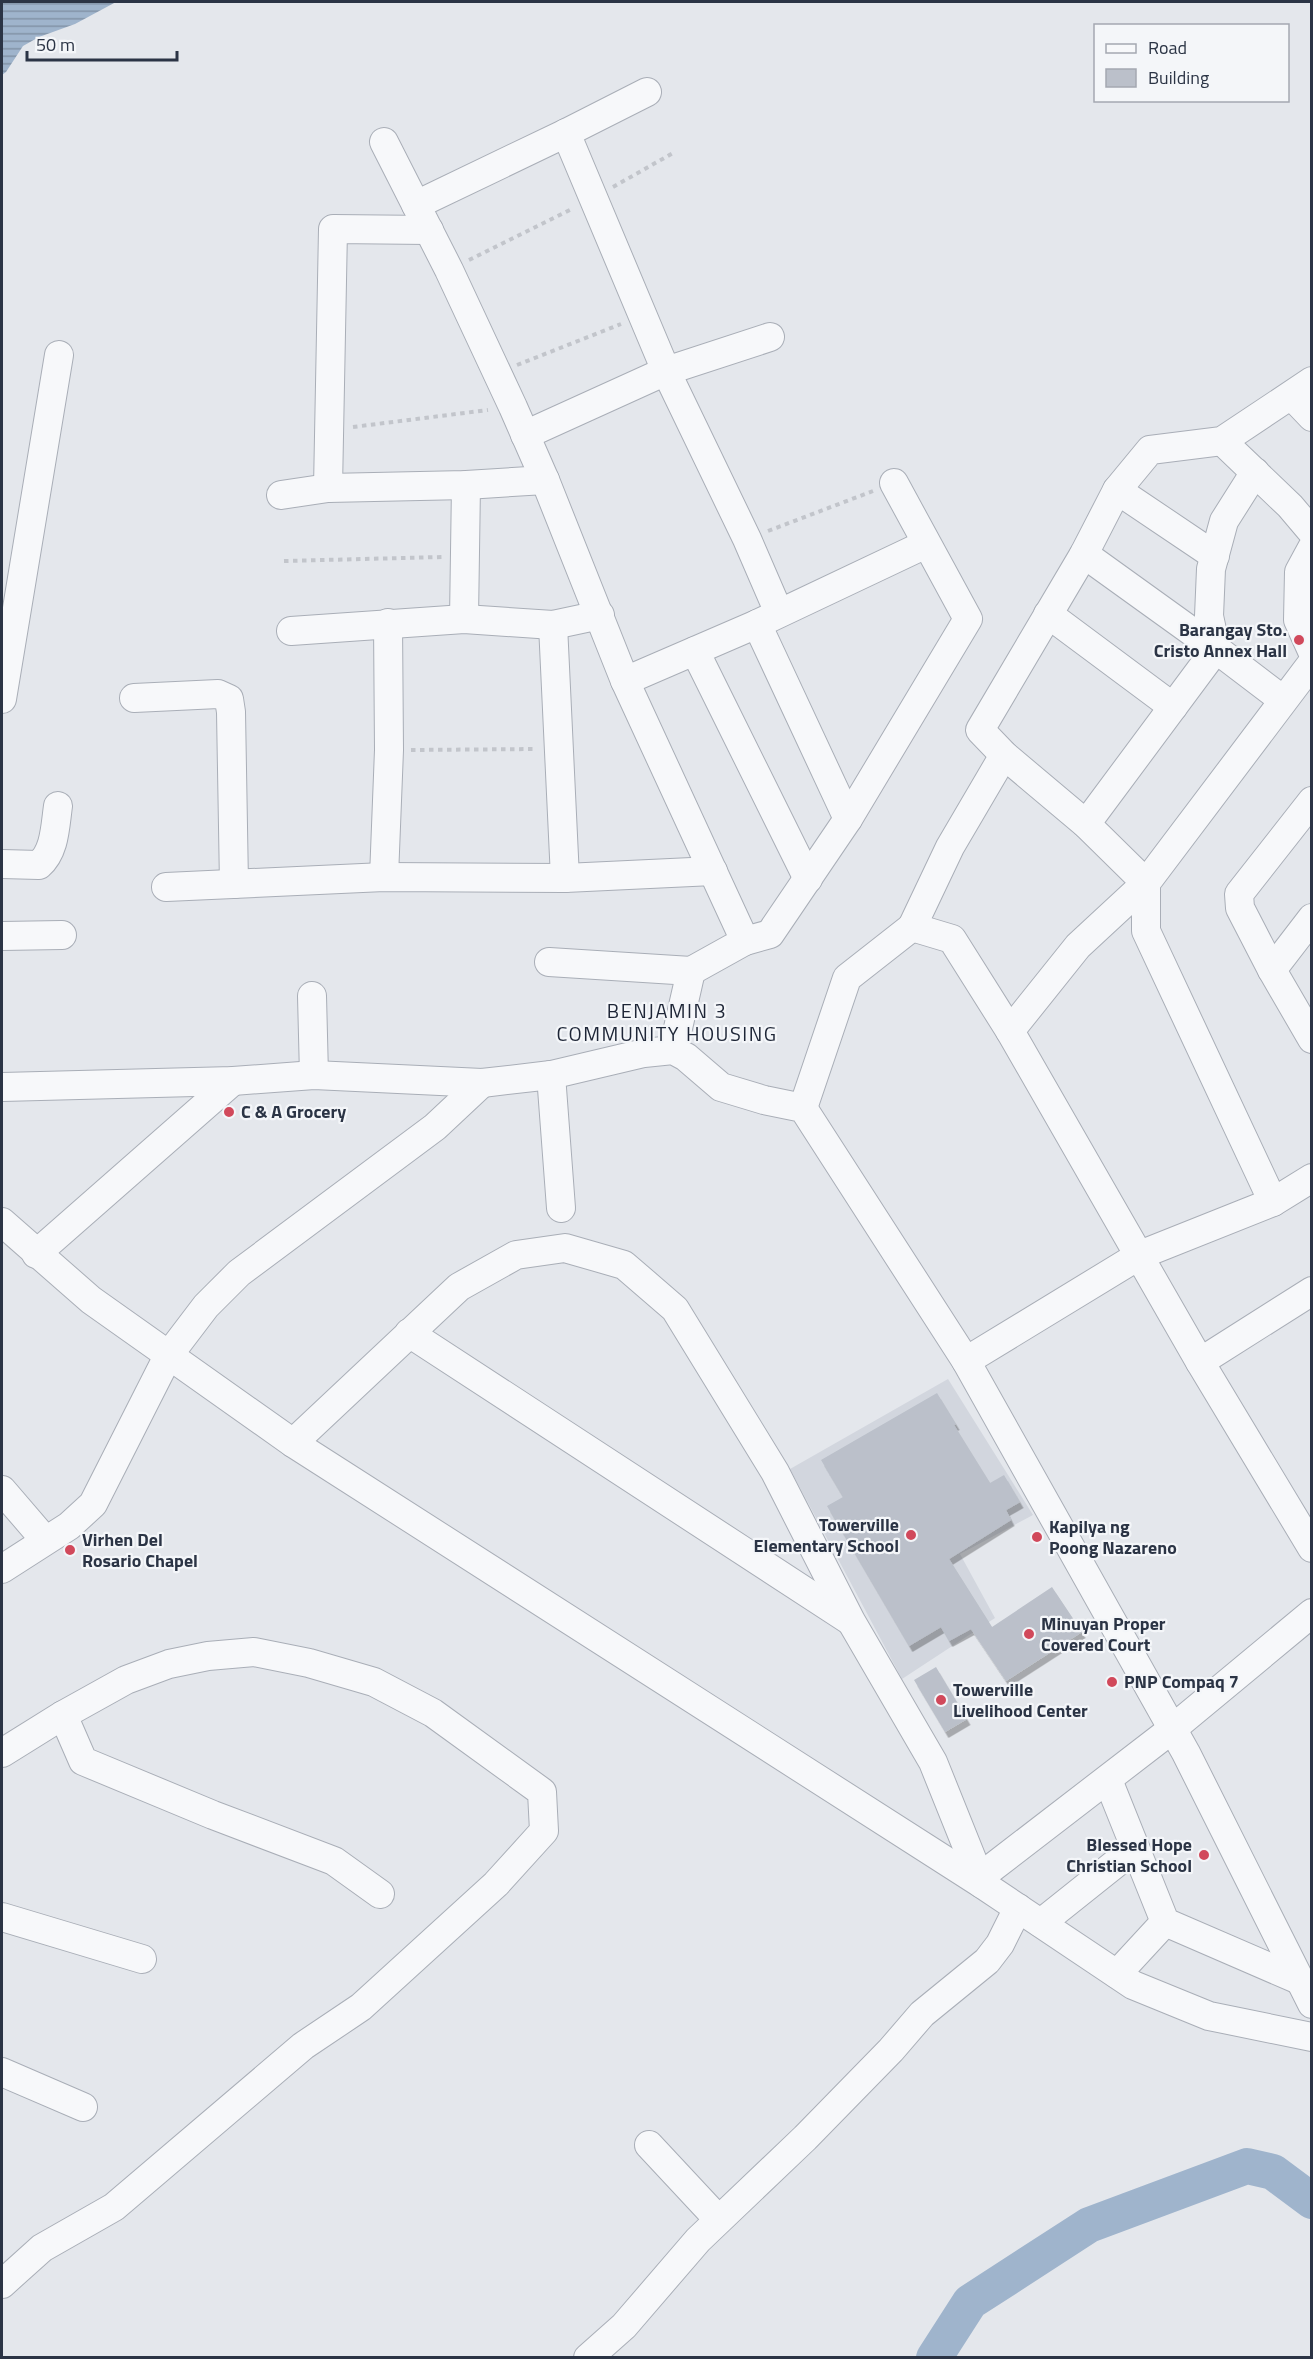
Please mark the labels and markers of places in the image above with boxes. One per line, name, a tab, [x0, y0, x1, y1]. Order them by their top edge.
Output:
place label: Barangay Sto. Cristo Annex Hall	[1154, 616, 1287, 664]
marker: Barangay Sto. Cristo Annex Hall	[1292, 633, 1306, 647]
place label: C & A Grocery	[241, 1098, 346, 1125]
marker: C & A Grocery	[222, 1105, 236, 1119]
place label: Towerville Elementary School	[754, 1511, 899, 1559]
place label: Kapilya ng Poong Nazareno	[1049, 1513, 1177, 1561]
place label: Virhen Del Rosario Chapel	[82, 1526, 198, 1574]
marker: Towerville Elementary School	[904, 1528, 918, 1542]
marker: Kapilya ng Poong Nazareno	[1030, 1530, 1044, 1544]
marker: Virhen Del Rosario Chapel	[63, 1543, 77, 1557]
place label: Minuyan Proper Covered Court	[1041, 1610, 1166, 1658]
marker: Minuyan Proper Covered Court	[1022, 1627, 1036, 1641]
place label: PNP Compaq 7	[1124, 1668, 1239, 1695]
marker: PNP Compaq 7	[1105, 1675, 1119, 1689]
place label: Towerville Livelihood Center	[953, 1676, 1088, 1724]
marker: Towerville Livelihood Center	[934, 1693, 948, 1707]
place label: Blessed Hope Christian School	[1066, 1831, 1192, 1879]
marker: Blessed Hope Christian School	[1197, 1848, 1211, 1862]

